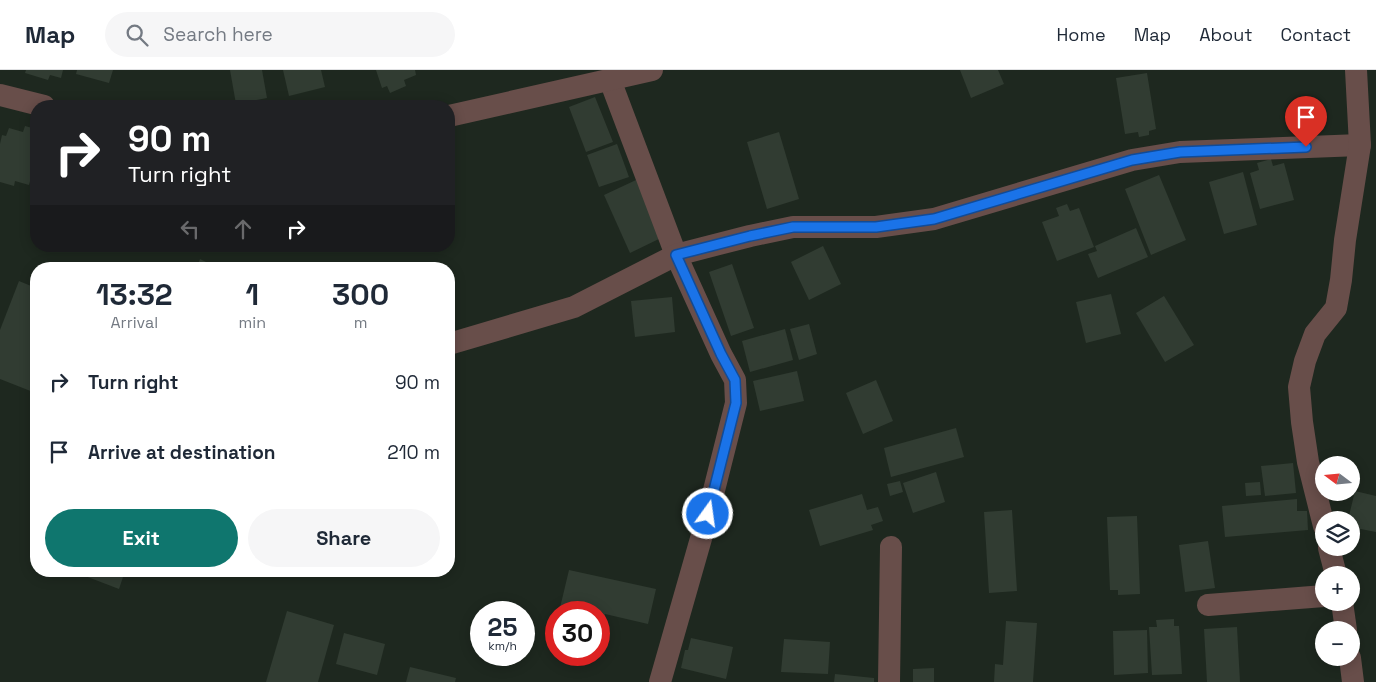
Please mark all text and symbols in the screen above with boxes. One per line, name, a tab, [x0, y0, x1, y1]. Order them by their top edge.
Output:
search box	[105, 12, 455, 57]
text: Map	[25, 19, 75, 50]
icon: search	[123, 21, 151, 49]
text: Search here	[163, 22, 273, 47]
text: Home	[1057, 23, 1106, 46]
text: Map	[1134, 23, 1171, 46]
text: About	[1199, 23, 1253, 46]
text: Contact	[1281, 23, 1351, 46]
pin	[1285, 96, 1327, 147]
icon: arrive	[1292, 103, 1320, 131]
text: 90 m	[128, 117, 211, 161]
icon: right	[45, 120, 110, 185]
text: Turn right	[128, 160, 231, 188]
icon: left	[176, 215, 204, 243]
icon: ahead	[229, 215, 257, 243]
icon: right	[282, 215, 310, 243]
text: 13:32	[96, 275, 173, 314]
text: 1	[246, 275, 259, 314]
text: 300	[332, 275, 389, 314]
text: Arrival	[111, 312, 158, 333]
text: min	[239, 312, 266, 333]
text: m	[354, 312, 367, 333]
icon: right	[45, 368, 73, 396]
text: Turn right	[88, 370, 178, 395]
text: 90 m	[395, 370, 440, 395]
icon: arrive	[45, 438, 73, 466]
text: Arrive at destination	[88, 440, 276, 465]
text: 210 m	[387, 440, 440, 465]
north arrow	[1315, 456, 1360, 501]
map controls	[1315, 456, 1360, 666]
position arrow	[681, 487, 733, 539]
button: Exit	[45, 509, 238, 567]
button: Share	[248, 509, 440, 567]
button: layers	[1315, 511, 1360, 556]
button: +	[1315, 566, 1360, 611]
speed limit sign: 30	[545, 601, 610, 666]
text: 25	[488, 611, 517, 643]
button: −	[1315, 621, 1360, 666]
text: km/h	[488, 638, 517, 654]

